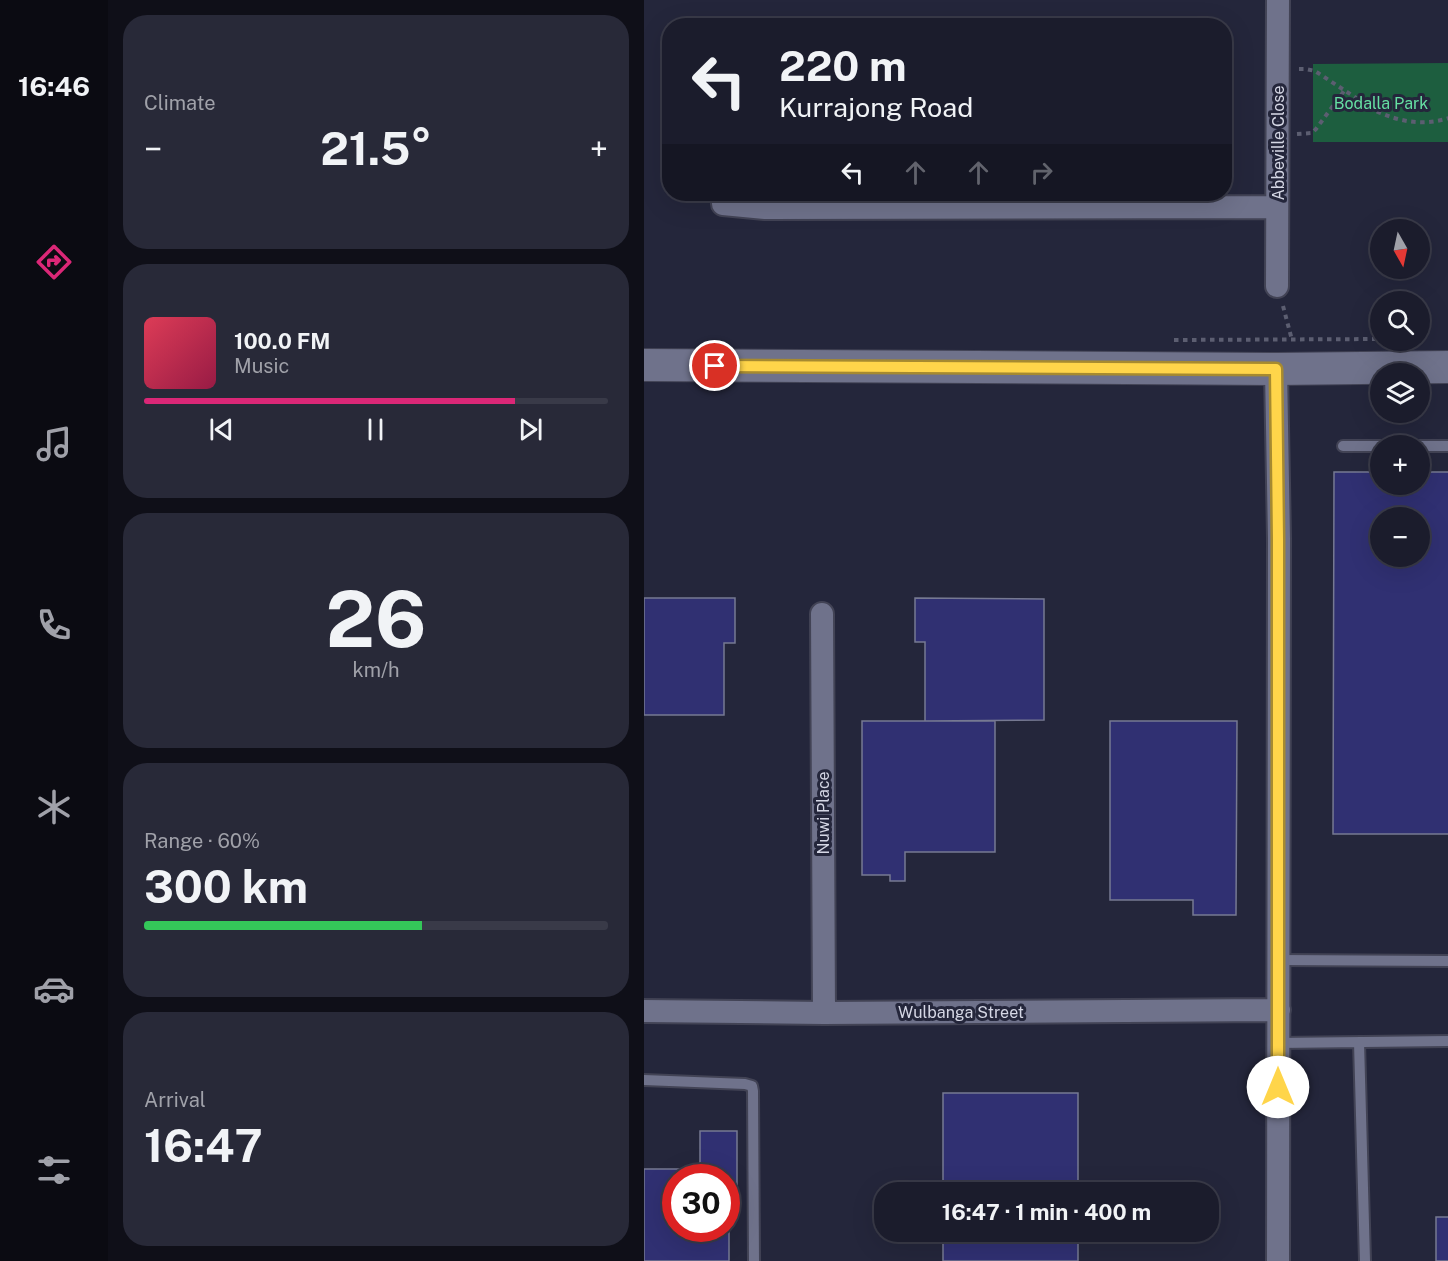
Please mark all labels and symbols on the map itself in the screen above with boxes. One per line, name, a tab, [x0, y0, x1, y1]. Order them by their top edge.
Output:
street label: Abbeville Close	[1269, 85, 1288, 201]
park label: Bodalla Park	[1334, 94, 1428, 113]
north arrow	[1370, 219, 1430, 279]
pin	[689, 340, 740, 391]
street label: Nuwi Place	[814, 771, 833, 855]
street label: Wulbanga Street	[898, 1003, 1024, 1022]
position arrow	[1246, 1055, 1310, 1119]
speed limit sign: 30	[662, 1164, 740, 1242]

